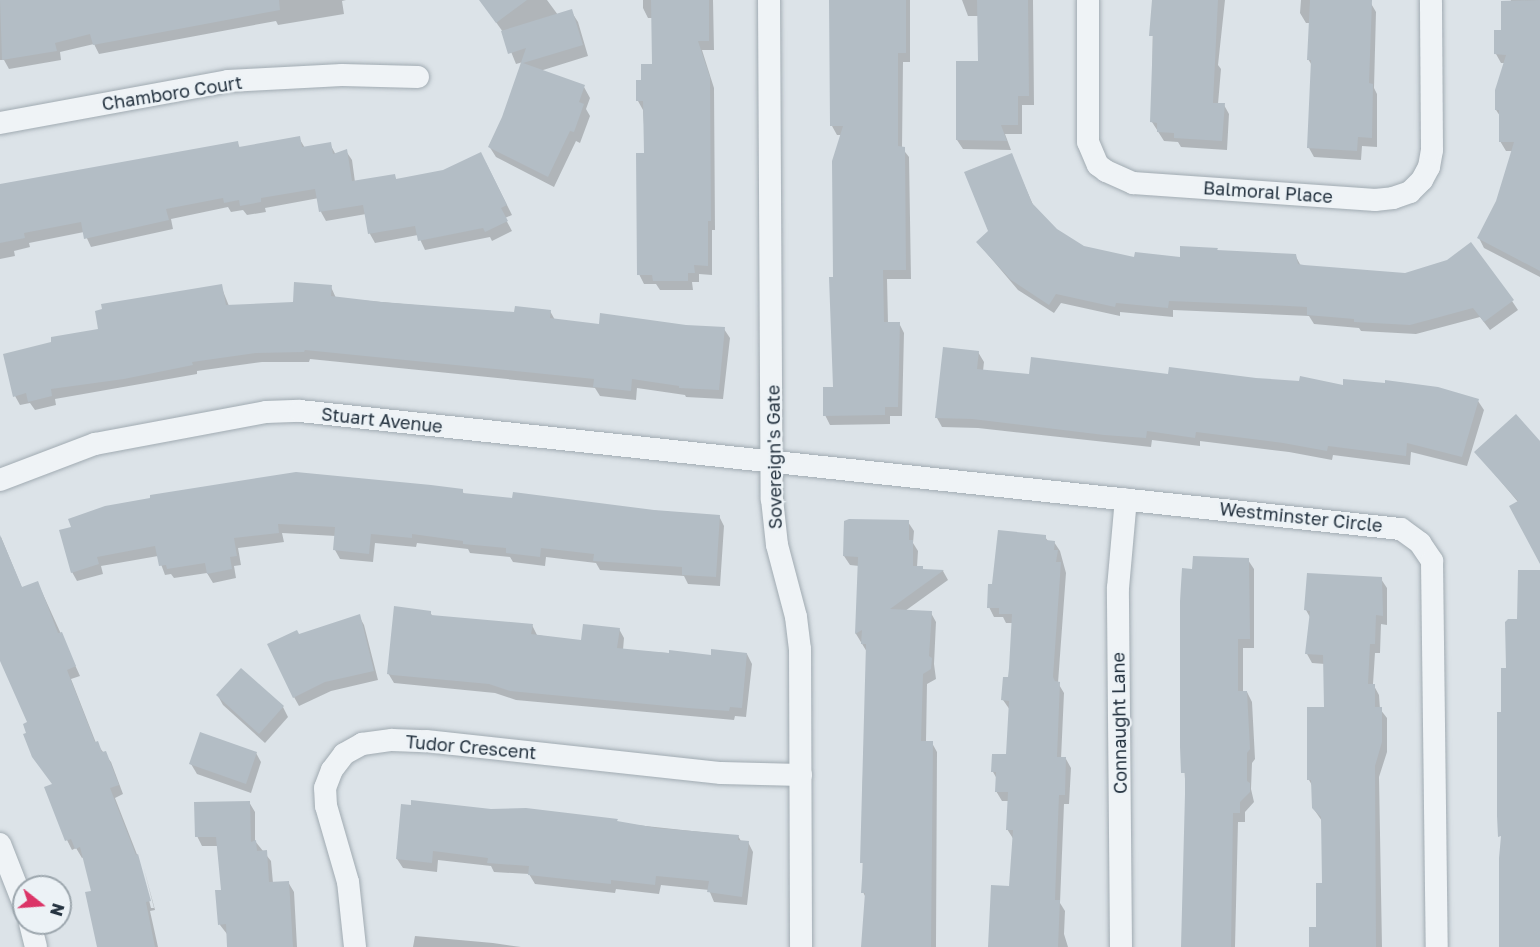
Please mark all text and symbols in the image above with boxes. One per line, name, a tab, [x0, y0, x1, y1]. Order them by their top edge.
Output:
street label: Chamboro Court	[100, 71, 244, 115]
street label: Balmoral Place	[1202, 177, 1334, 207]
street label: Sovereign's Gate	[762, 385, 786, 529]
street label: Stuart Avenue	[320, 403, 444, 437]
street label: Westminster Circle	[1218, 498, 1384, 536]
street label: Connaught Lane	[1107, 652, 1131, 794]
street label: Tudor Crescent	[405, 731, 537, 763]
north arrow	[12, 875, 72, 935]
text: N	[46, 901, 69, 918]

